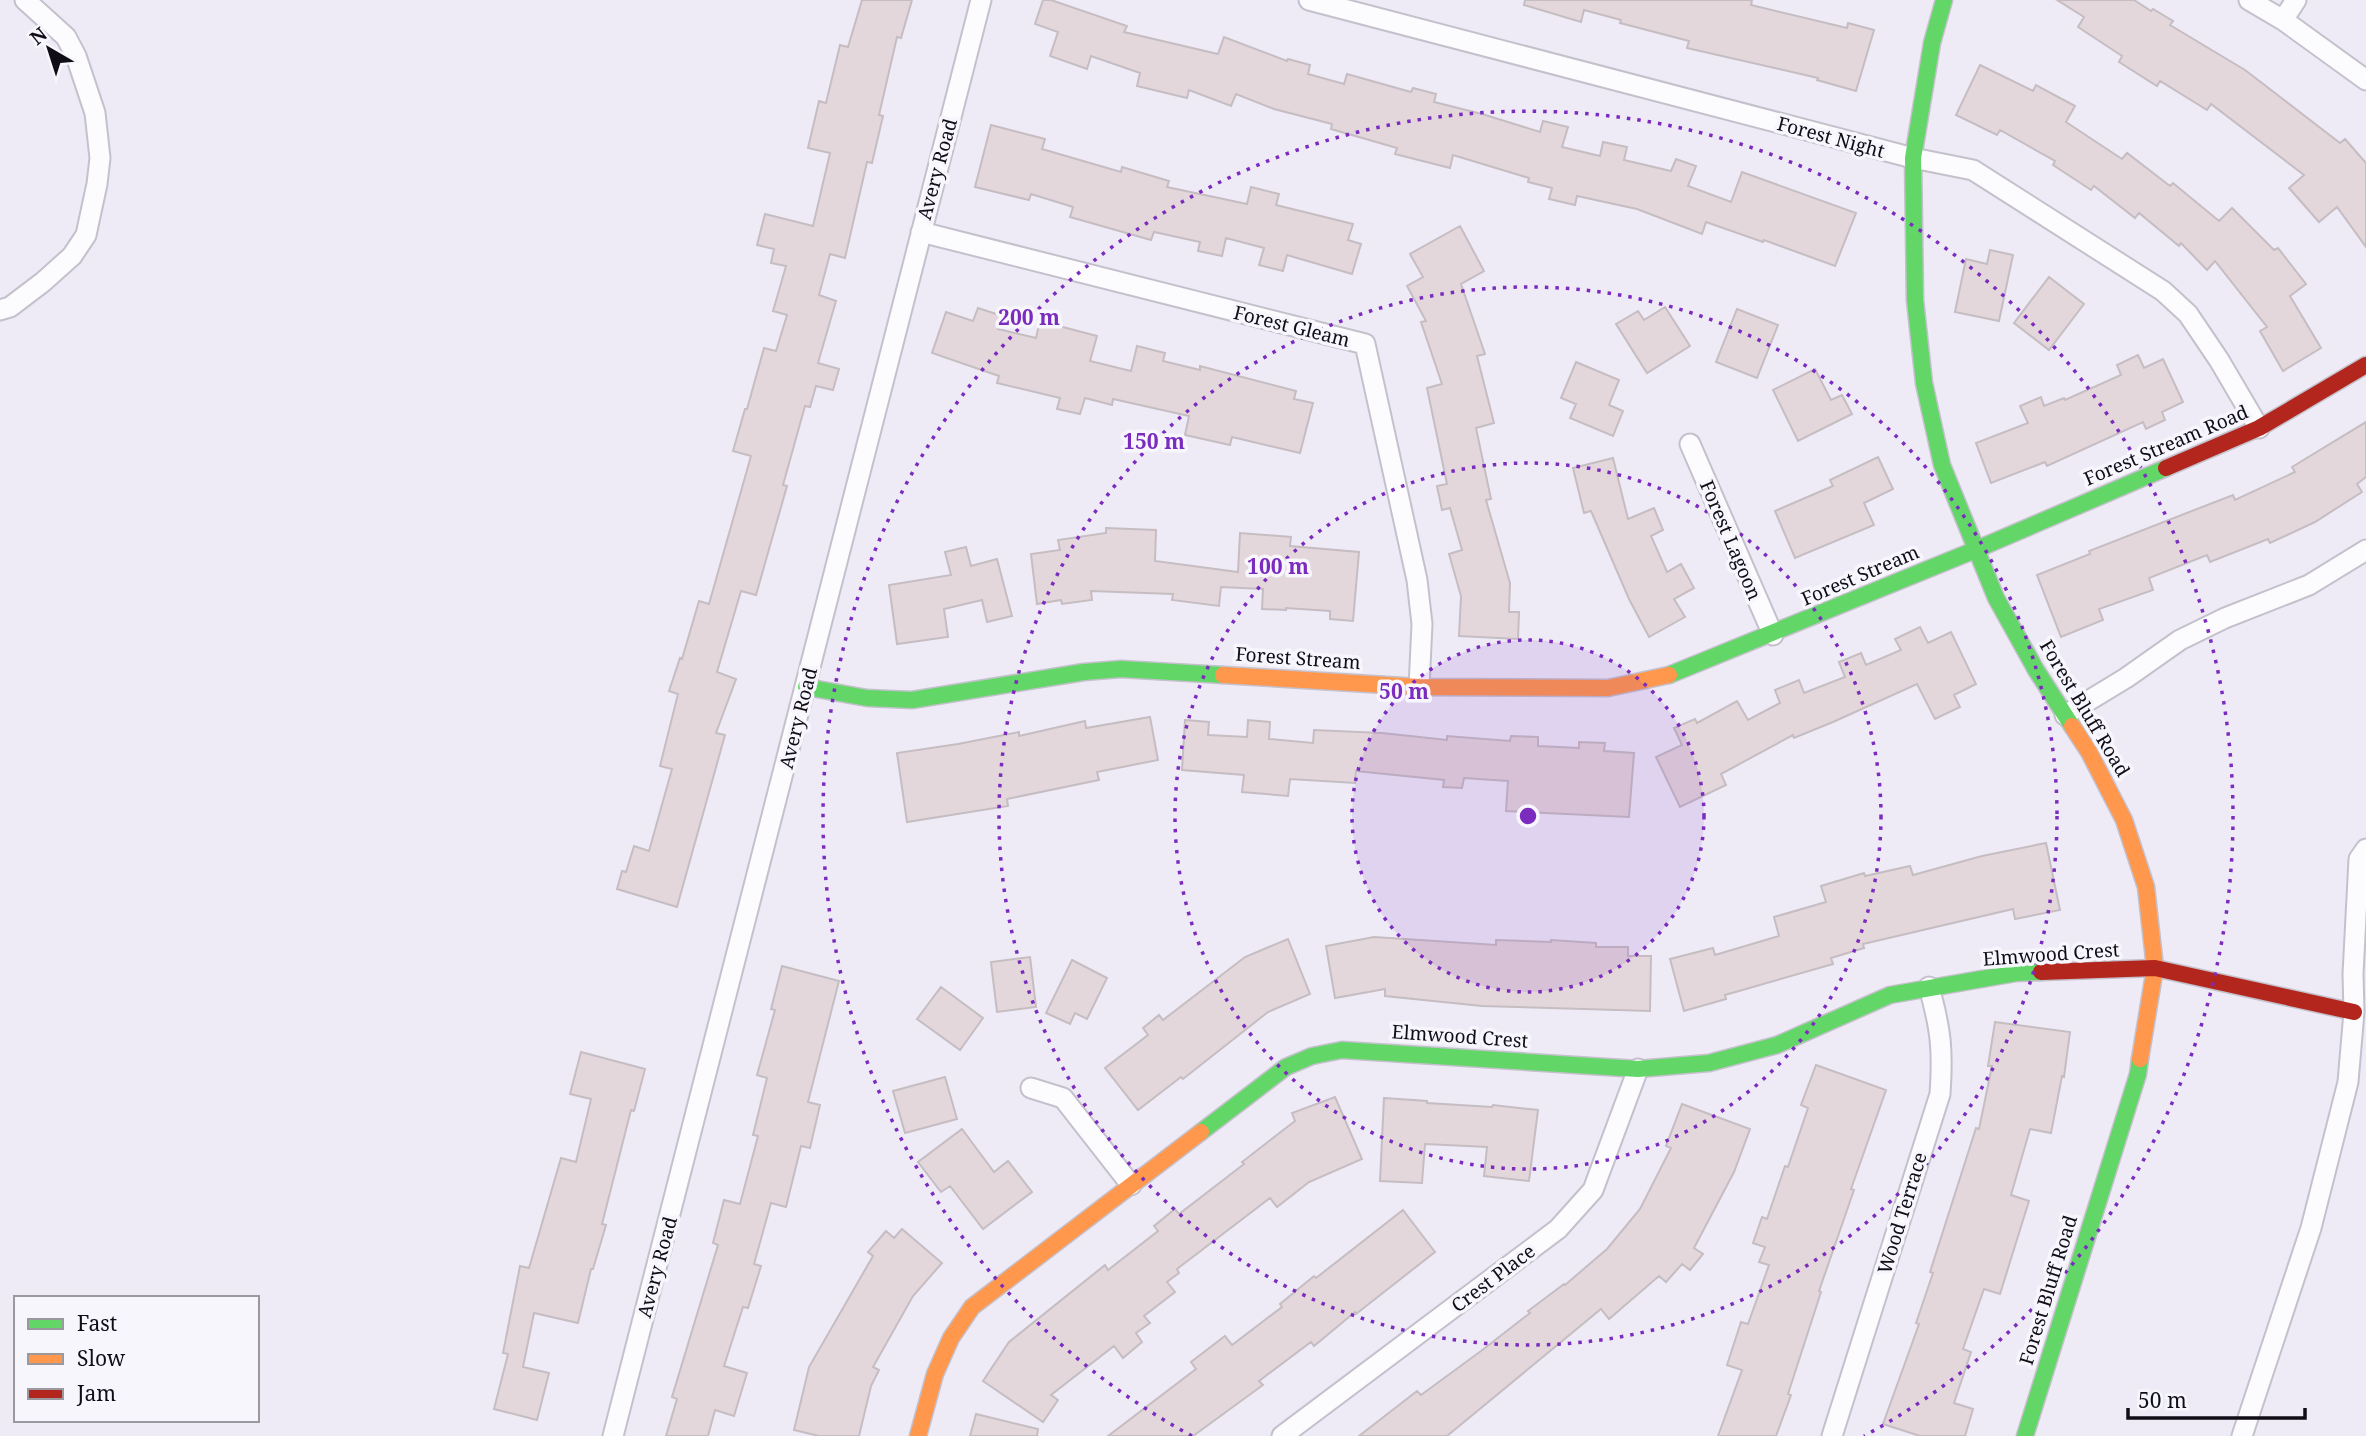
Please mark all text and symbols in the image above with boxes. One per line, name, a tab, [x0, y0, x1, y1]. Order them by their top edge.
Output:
north arrow	[14, 14, 84, 84]
text: N	[24, 21, 52, 51]
street label: Forest Night	[1774, 110, 1888, 164]
street label: Avery Road	[911, 115, 963, 223]
street label: Forest Gleam	[1231, 299, 1353, 353]
text: 200 m	[998, 303, 1060, 331]
street label: Forest Stream Road	[2080, 398, 2253, 491]
text: 150 m	[1123, 427, 1185, 455]
street label: Forest Lagoon	[1694, 476, 1768, 604]
street label: Forest Stream	[1797, 538, 1923, 611]
text: 100 m	[1247, 552, 1309, 580]
street label: Forest Bluff Road	[2034, 635, 2136, 782]
street label: Forest Stream	[1234, 641, 1362, 675]
street label: Avery Road	[773, 664, 823, 772]
text: 50 m	[1379, 677, 1429, 705]
centre of rings	[1516, 804, 1540, 828]
street label: Elmwood Crest	[1982, 936, 2120, 972]
street label: Elmwood Crest	[1391, 1018, 1529, 1054]
street label: Wood Terrace	[1871, 1149, 1933, 1277]
street label: Forest Bluff Road	[2013, 1212, 2083, 1368]
street label: Avery Road	[631, 1213, 683, 1321]
street label: Crest Place	[1446, 1238, 1540, 1318]
legend	[14, 1296, 259, 1422]
text: Fast	[77, 1309, 117, 1337]
text: Slow	[77, 1344, 126, 1372]
scale bar	[2128, 1376, 2305, 1420]
text: Jam	[76, 1379, 116, 1407]
text: 50 m	[2138, 1386, 2187, 1414]

